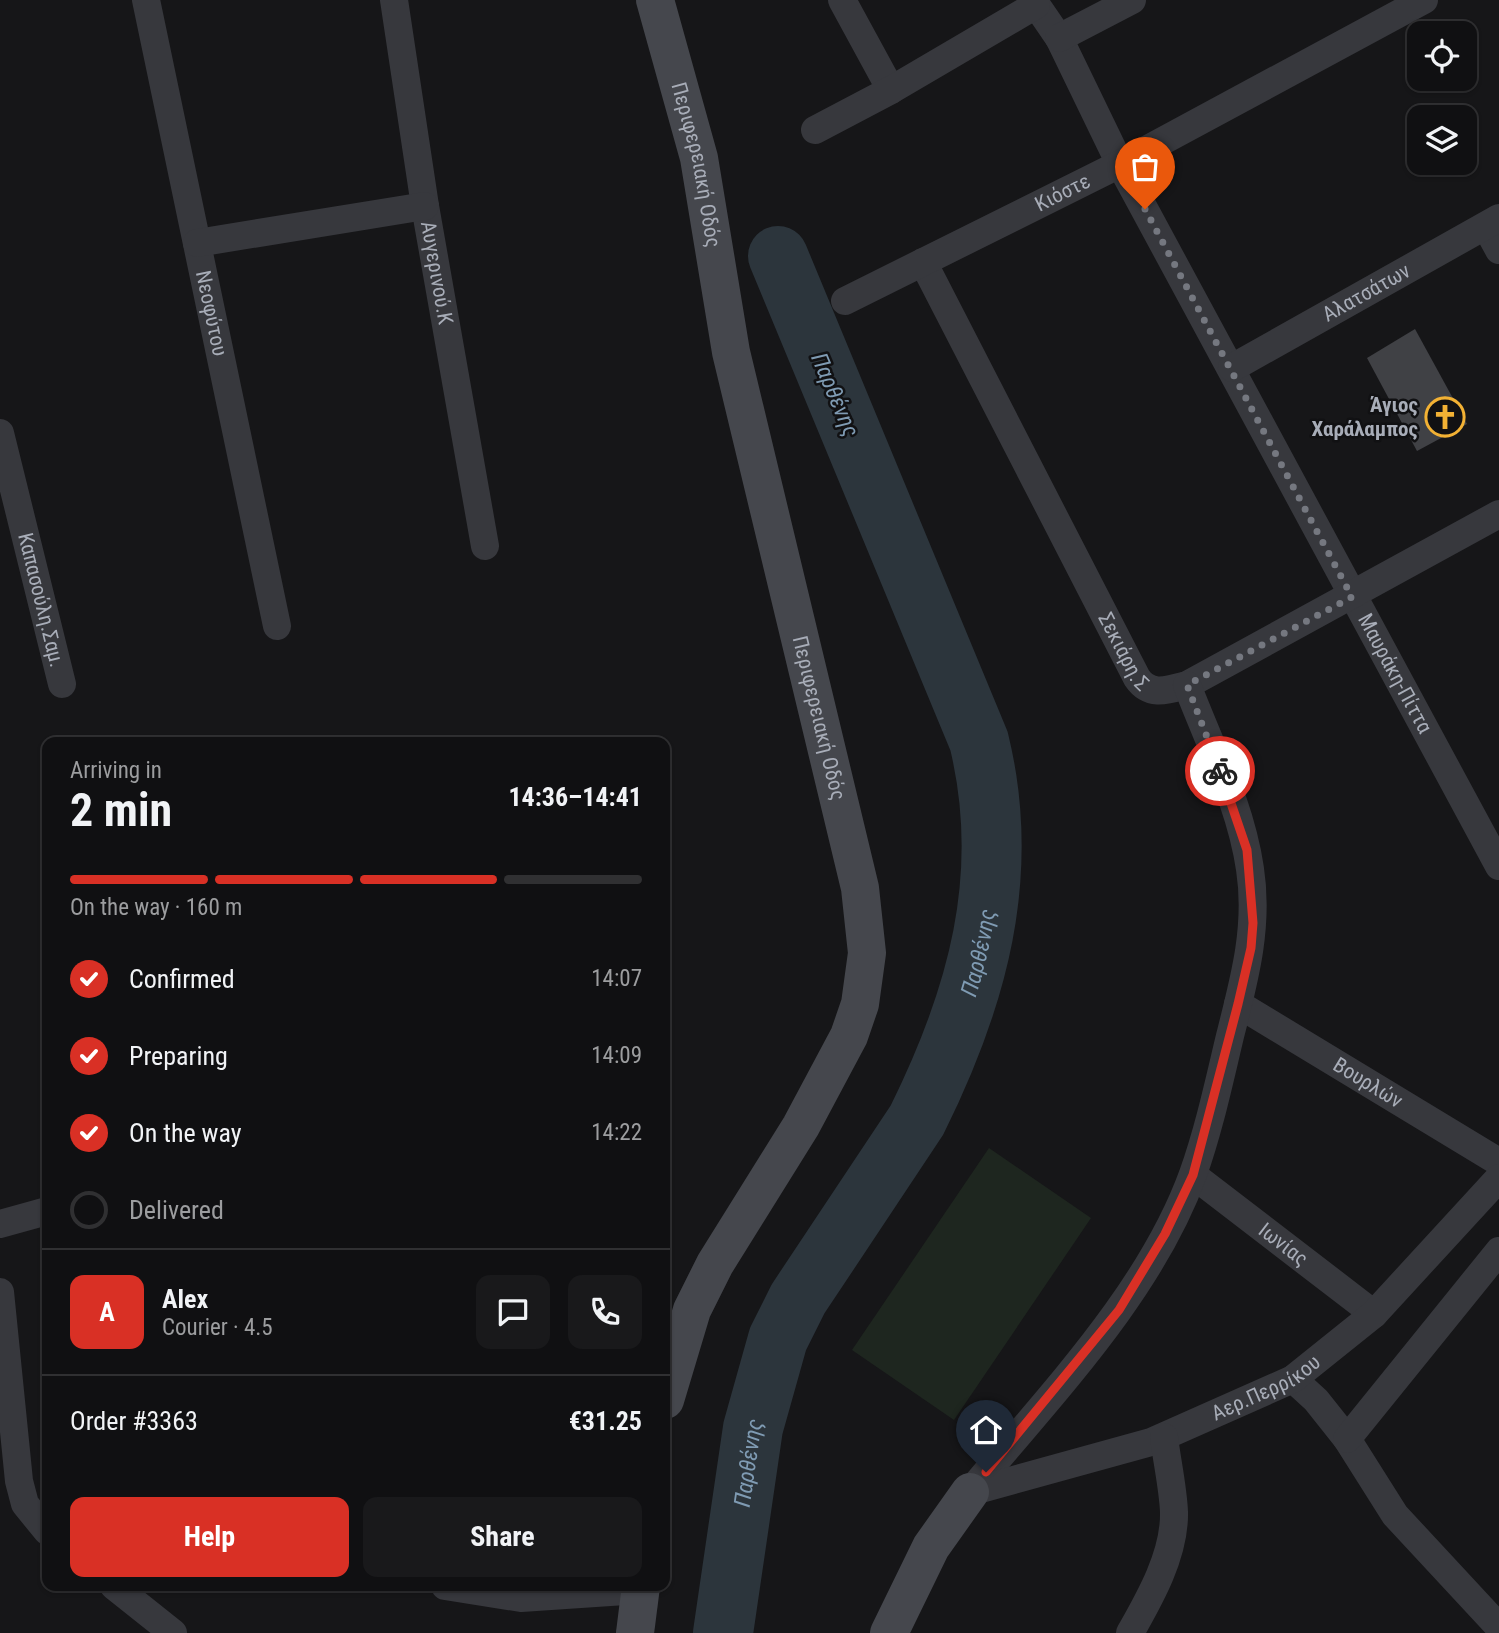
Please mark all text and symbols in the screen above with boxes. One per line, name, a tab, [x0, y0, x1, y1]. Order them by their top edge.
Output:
map controls	[1407, 21, 1477, 175]
button: locate	[1407, 21, 1477, 91]
street label: Περιφερειακή Οδός	[666, 79, 726, 249]
button: layers	[1407, 105, 1477, 175]
pin	[1115, 137, 1175, 209]
icon: bag	[1126, 148, 1164, 186]
street label: Κιόστε	[1031, 169, 1094, 216]
street label: Αυγερινού.Κ	[416, 219, 458, 327]
street label: Αλατσάτων	[1318, 258, 1414, 327]
street label: Νεοφύτου	[191, 268, 232, 358]
water label: Παρθένης	[805, 349, 865, 441]
place label: Άγιος Χαράλαμπος	[1312, 393, 1418, 441]
church icon: Άγιος Χαράλαμπος	[1424, 396, 1466, 438]
street label: Καπασούλη.Σαμ.	[13, 530, 69, 670]
street label: Σεκιάρη.Σ	[1093, 608, 1154, 696]
street label: Μαυράκη-Πίττα	[1353, 610, 1437, 738]
street label: Περιφερειακή Οδός	[788, 633, 850, 803]
courier	[1185, 736, 1255, 806]
icon: bike	[1201, 752, 1239, 790]
text: Arriving in	[70, 757, 162, 784]
text: 14:36–14:41	[508, 782, 642, 812]
text: 2 min	[70, 783, 172, 837]
text: On the way · 160 m	[70, 894, 242, 921]
water label: Παρθένης	[955, 907, 1001, 1000]
icon: check	[70, 960, 108, 998]
text: Confirmed	[129, 964, 235, 994]
text: 14:07	[591, 965, 642, 992]
icon: check	[70, 1037, 108, 1075]
text: Preparing	[129, 1041, 228, 1071]
text: 14:09	[591, 1042, 642, 1069]
street label: Βουρλών	[1329, 1053, 1407, 1113]
icon: check	[70, 1114, 108, 1152]
text: On the way	[129, 1118, 242, 1148]
text: 14:22	[591, 1119, 642, 1146]
text: Delivered	[129, 1195, 224, 1225]
street label: Ιωνίας	[1254, 1218, 1313, 1271]
button: chat	[476, 1275, 550, 1349]
button: phone	[568, 1275, 642, 1349]
text: Alex	[162, 1284, 208, 1314]
text: A	[99, 1297, 115, 1327]
text: Courier · 4.5	[162, 1314, 273, 1341]
street label: Αερ.Περρίκου	[1208, 1350, 1325, 1426]
pin	[956, 1400, 1016, 1472]
text: Order #3363	[70, 1406, 198, 1436]
text: €31.25	[569, 1406, 642, 1436]
icon: home	[967, 1411, 1005, 1449]
water label: Παρθένης	[728, 1415, 768, 1509]
button: Help	[70, 1497, 349, 1577]
button: Share	[363, 1497, 642, 1577]

